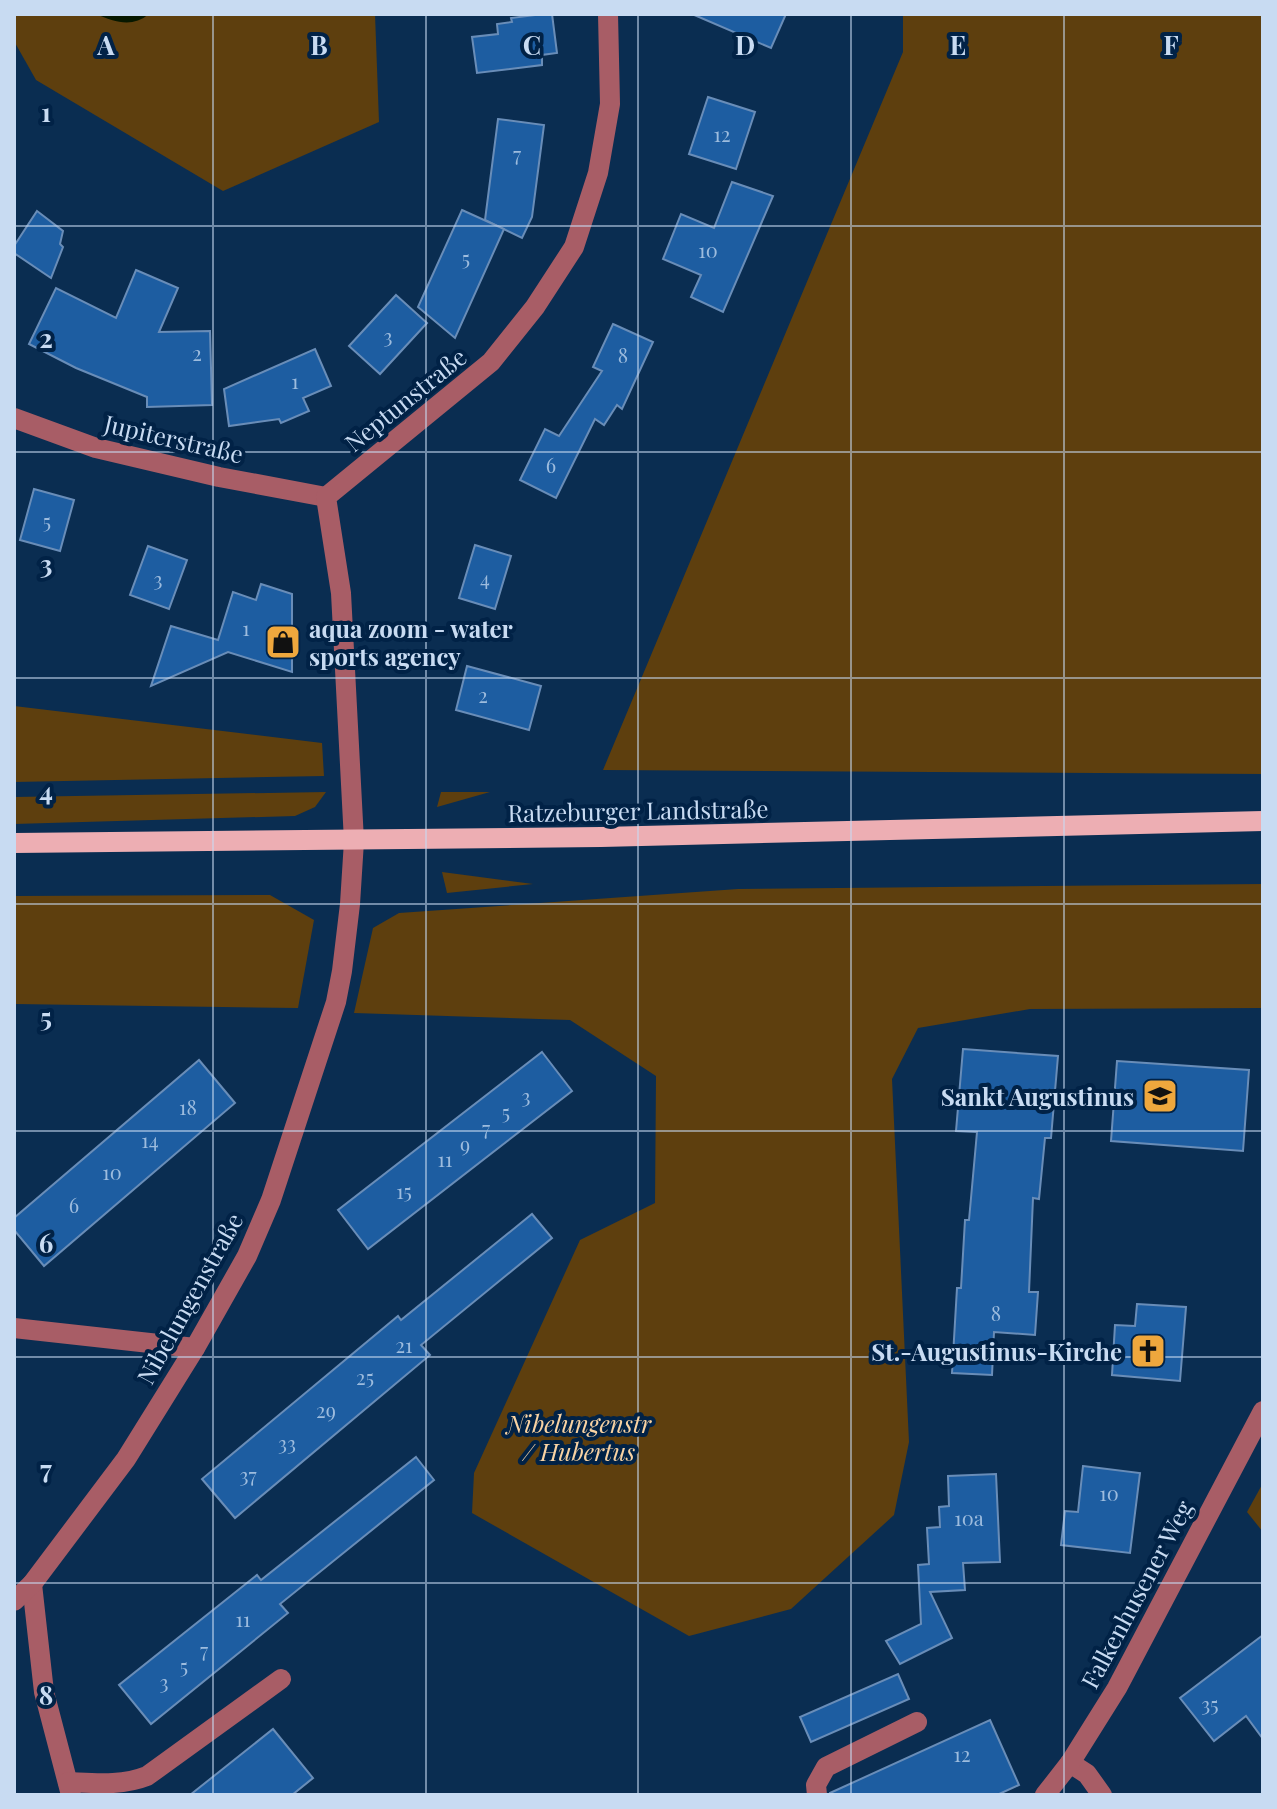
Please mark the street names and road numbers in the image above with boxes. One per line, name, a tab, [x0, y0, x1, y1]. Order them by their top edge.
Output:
street label: Neptunstraße	[338, 340, 472, 458]
street label: Jupiterstraße	[100, 406, 247, 470]
street label: Ratzeburger Landstraße	[507, 792, 769, 828]
street label: Nibelungenstraße	[129, 1207, 249, 1389]
street label: Falkenhusener Weg	[1073, 1494, 1199, 1694]

